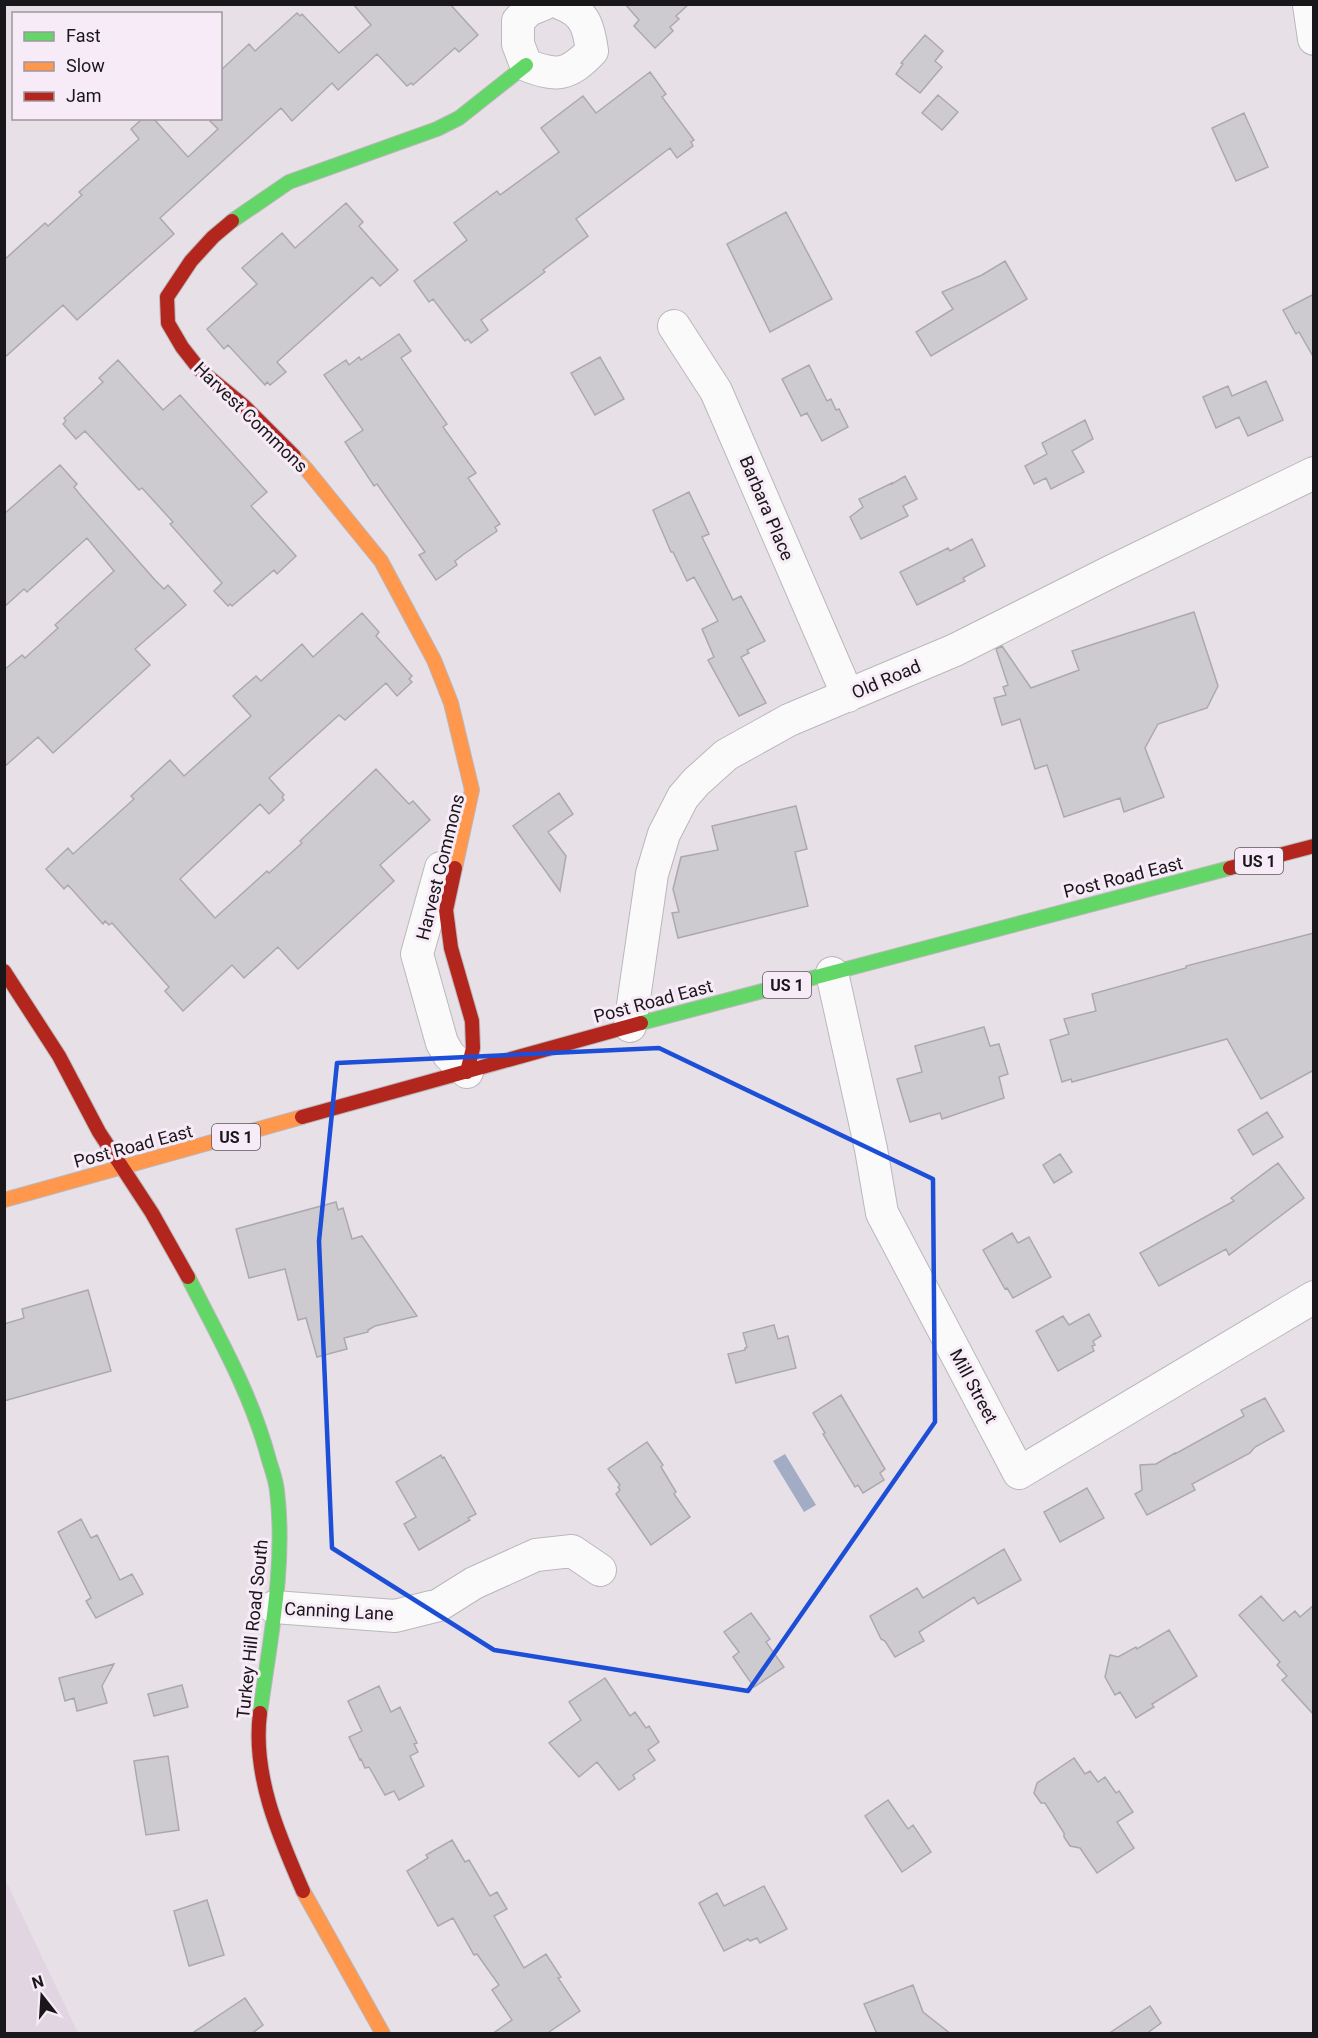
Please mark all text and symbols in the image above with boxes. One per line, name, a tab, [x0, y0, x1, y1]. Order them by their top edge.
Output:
legend	[12, 12, 222, 120]
text: Fast	[66, 25, 101, 46]
text: Slow	[66, 55, 105, 76]
text: Jam	[66, 85, 102, 106]
street label: Harvest Commons	[190, 357, 312, 477]
street label: Barbara Place	[736, 453, 798, 563]
street label: Old Road	[848, 655, 924, 703]
street label: Harvest Commons	[412, 792, 468, 942]
road number: US 1	[1235, 848, 1283, 874]
street label: Post Road East	[1061, 852, 1185, 902]
road number: US 1	[763, 972, 811, 998]
street label: Post Road East	[591, 975, 715, 1027]
street label: Post Road East	[71, 1120, 195, 1172]
road number: US 1	[212, 1124, 260, 1150]
street label: Mill Street	[946, 1345, 1002, 1427]
street label: Turkey Hill Road South	[232, 1538, 272, 1720]
street label: Canning Lane	[284, 1598, 394, 1624]
north arrow	[12, 1966, 72, 2026]
text: N	[30, 1971, 46, 1993]

